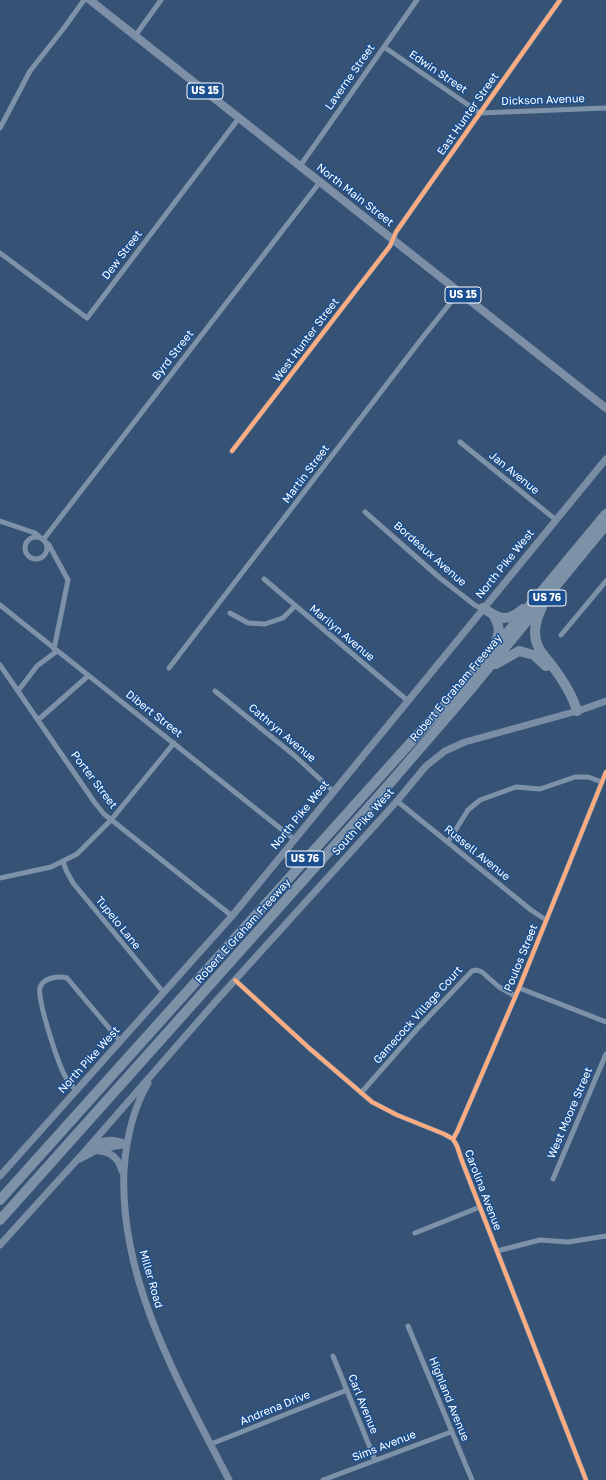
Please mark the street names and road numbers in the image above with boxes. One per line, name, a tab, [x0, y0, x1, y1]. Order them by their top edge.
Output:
street label: Laverne Street	[322, 41, 378, 113]
street label: Edwin Street	[406, 48, 470, 96]
street label: East Hunter Street	[435, 70, 501, 158]
road number: US 15	[187, 83, 223, 99]
street label: Dickson Avenue	[501, 92, 585, 108]
street label: North Main Street	[314, 161, 396, 229]
street label: Dew Street	[99, 228, 145, 282]
road number: US 15	[445, 287, 481, 303]
street label: West Hunter Street	[270, 295, 342, 385]
street label: Byrd Street	[149, 327, 197, 383]
street label: Martin Street	[280, 442, 332, 506]
street label: Jan Avenue	[486, 449, 542, 497]
street label: Bordeaux Avenue	[391, 519, 469, 589]
street label: North Pike West	[473, 527, 537, 601]
road number: US 76	[528, 590, 566, 606]
street label: Marilyn Avenue	[307, 602, 377, 664]
street label: Robert E Graham Freeway	[407, 632, 505, 744]
street label: Dibert Street	[123, 688, 185, 740]
street label: Cathryn Avenue	[246, 701, 318, 765]
street label: Porter Street	[68, 749, 120, 811]
street label: North Pike West	[268, 778, 332, 852]
street label: South Pike West	[329, 786, 397, 858]
street label: Russell Avenue	[442, 823, 512, 883]
road number: US 76	[286, 851, 324, 867]
street label: Robert E Graham Freeway	[193, 876, 293, 986]
street label: Tupelo Lane	[93, 894, 143, 952]
street label: Poulos Street	[501, 922, 541, 994]
street label: Gamecock Village Court	[371, 963, 465, 1067]
street label: North Pike West	[56, 1024, 122, 1096]
street label: West Moore Street	[545, 1065, 595, 1161]
street label: Carolina Avenue	[462, 1148, 504, 1232]
street label: Miller Road	[136, 1248, 166, 1310]
street label: Highland Avenue	[426, 1355, 472, 1443]
street label: Carl Avenue	[345, 1372, 381, 1436]
street label: Andrena Drive	[238, 1388, 312, 1428]
street label: Sims Avenue	[350, 1428, 418, 1464]

